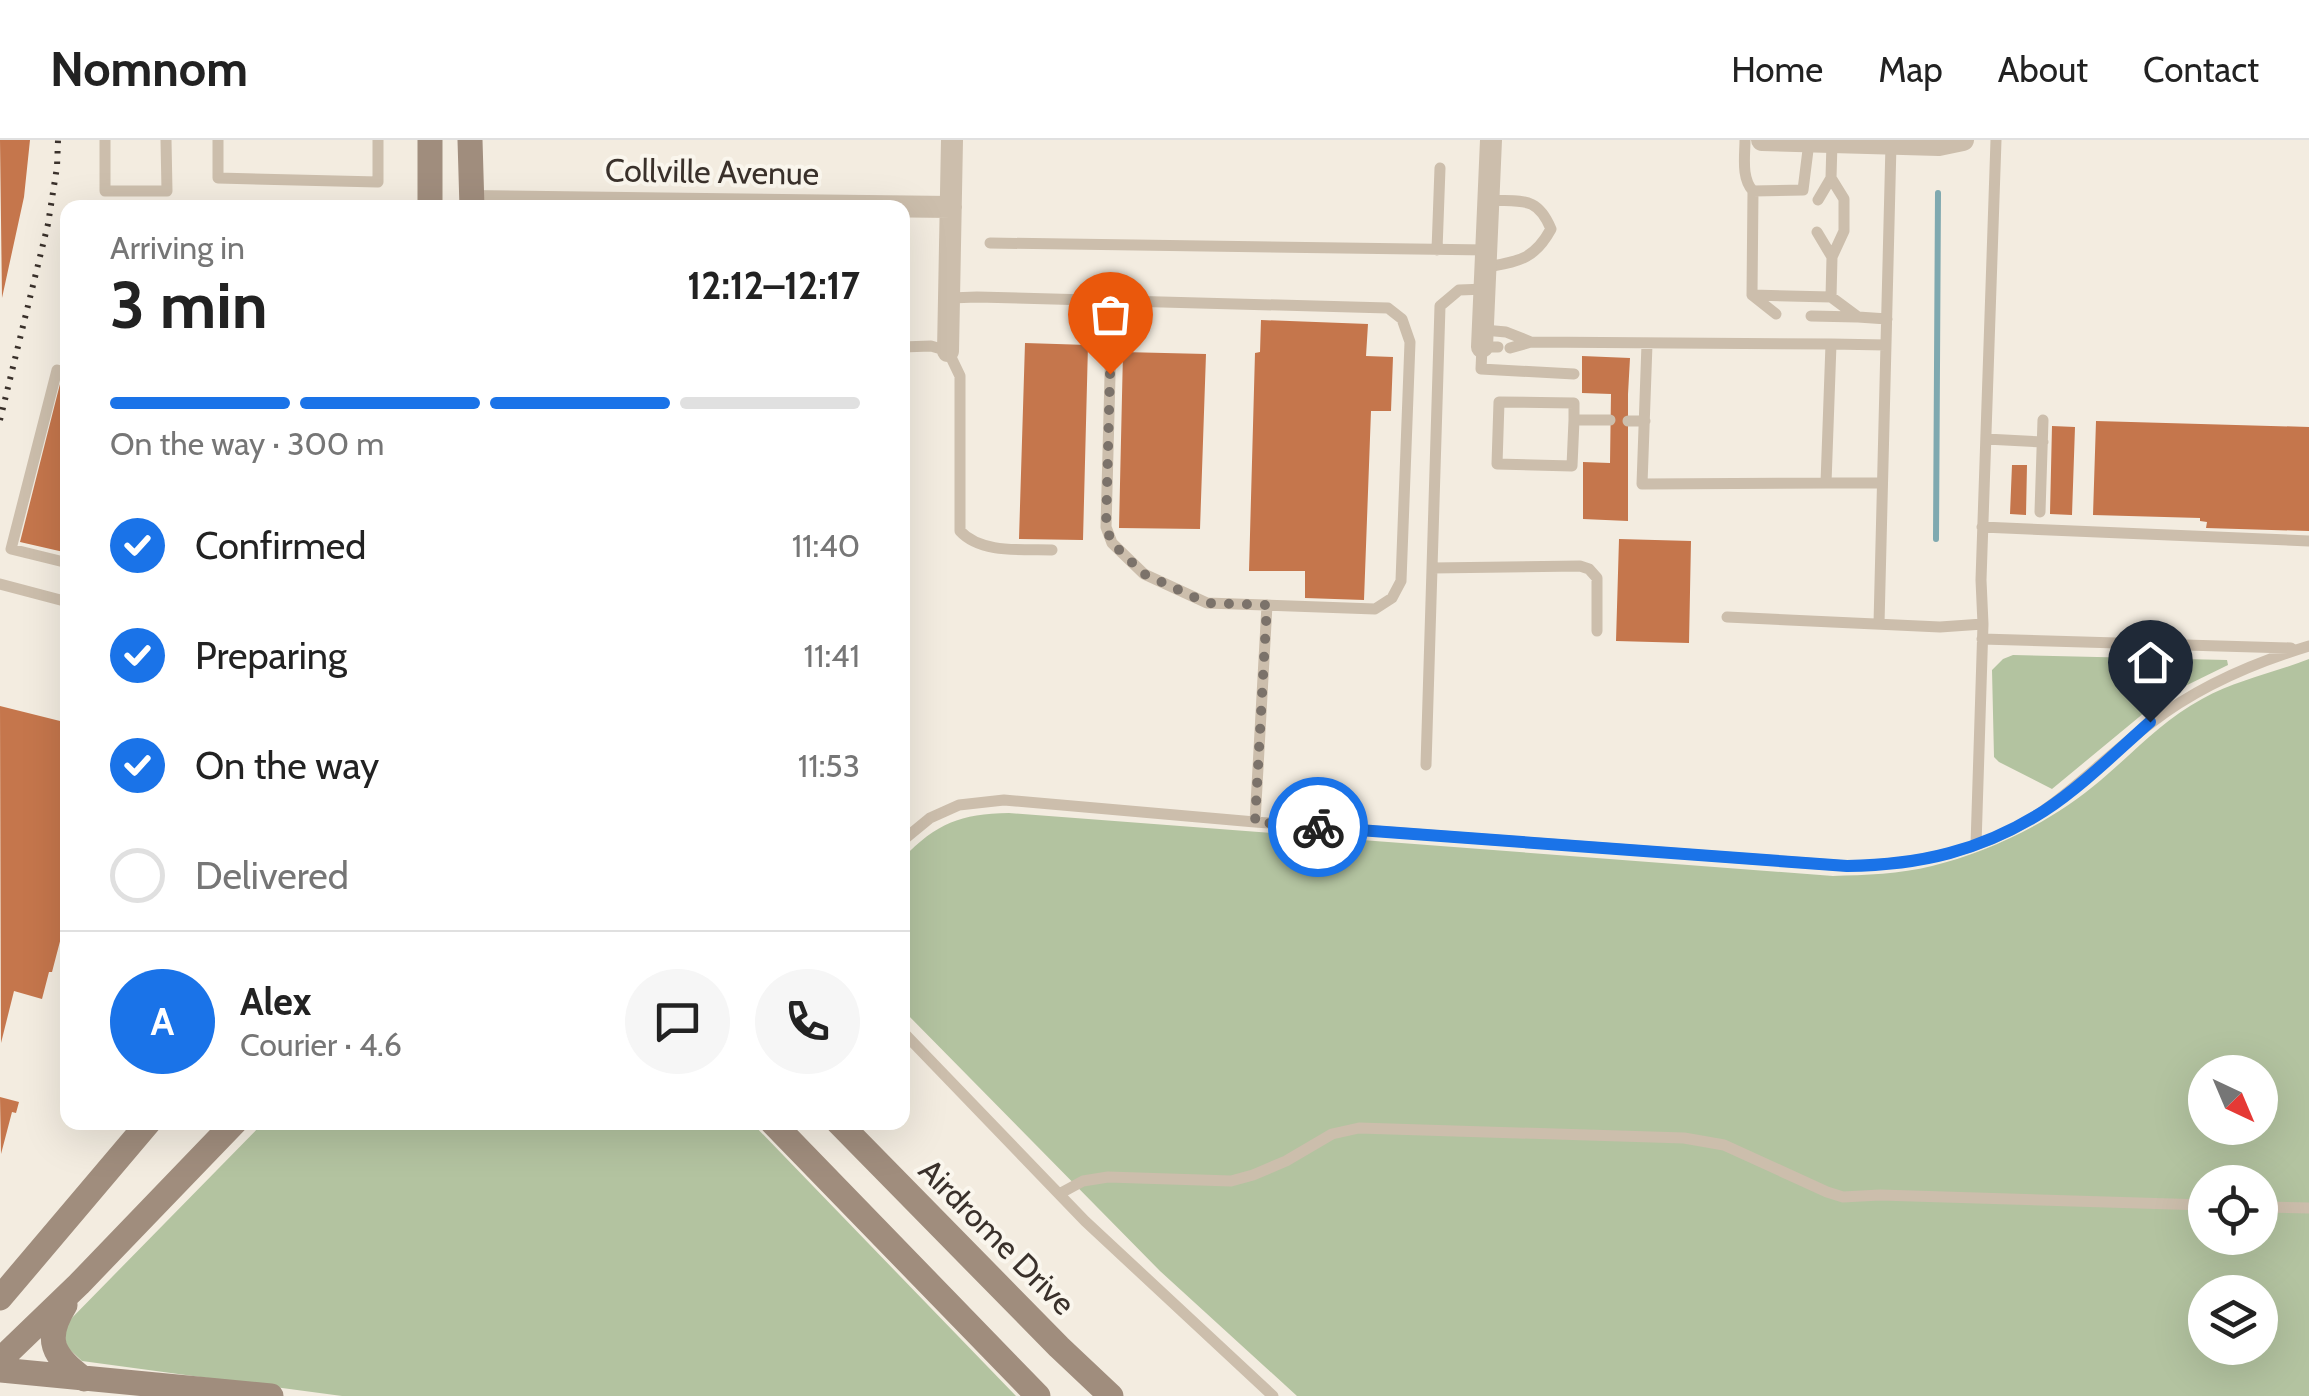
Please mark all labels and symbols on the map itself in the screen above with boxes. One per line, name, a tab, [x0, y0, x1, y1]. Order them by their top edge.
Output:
street label: Collville Avenue	[605, 150, 819, 193]
pin	[1068, 272, 1153, 375]
pin	[2108, 620, 2193, 723]
courier	[1268, 777, 1368, 877]
north arrow	[2188, 1055, 2278, 1145]
street label: Airdrome Drive	[911, 1150, 1084, 1323]

